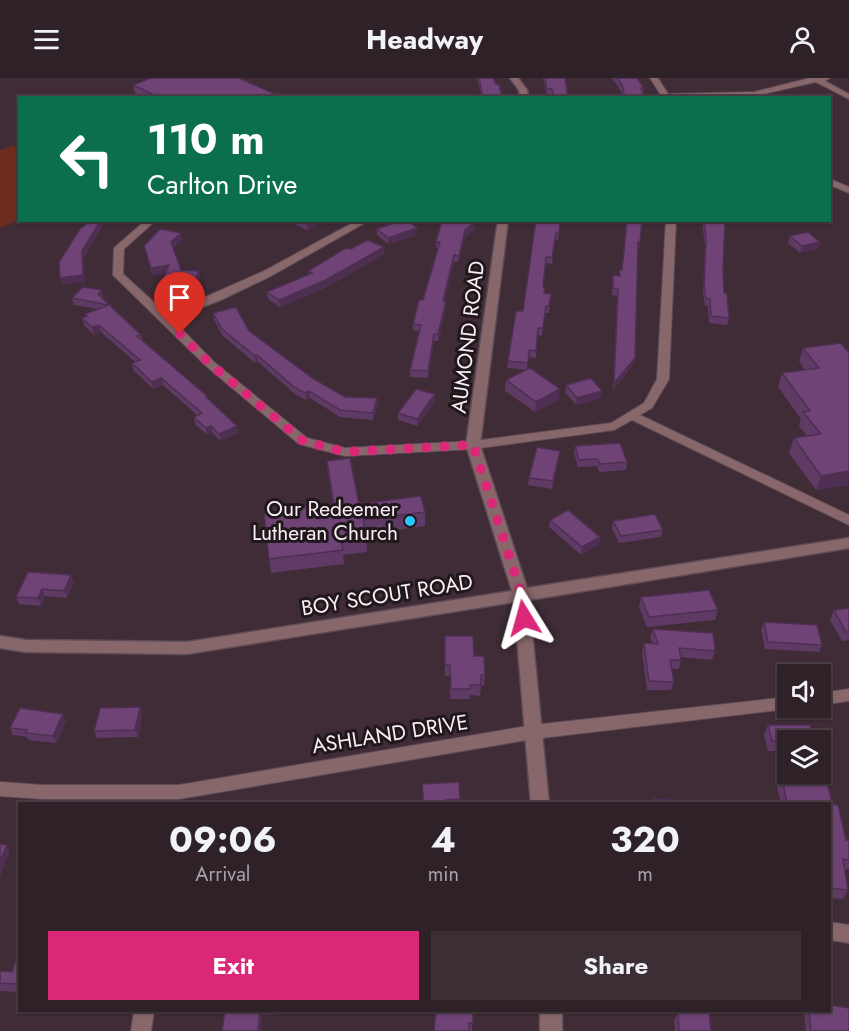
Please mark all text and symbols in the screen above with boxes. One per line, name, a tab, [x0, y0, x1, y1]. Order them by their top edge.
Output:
text: Headway	[366, 20, 483, 59]
icon: menu	[30, 23, 63, 56]
icon: person	[786, 23, 819, 56]
text: 110 m	[147, 109, 265, 170]
icon: left	[48, 120, 126, 198]
text: Carlton Drive	[147, 165, 297, 204]
street label: AUMOND ROAD	[444, 259, 492, 415]
pin	[154, 272, 205, 334]
icon: arrive	[163, 281, 196, 314]
place label: Our Redeemer Lutheran Church	[252, 494, 399, 548]
marker: Our Redeemer Lutheran Church	[403, 514, 417, 528]
street label: BOY SCOUT ROAD	[299, 567, 475, 623]
position arrow	[492, 586, 556, 650]
map controls	[777, 664, 831, 784]
button: sound	[777, 664, 831, 718]
street label: ASHLAND DRIVE	[310, 707, 470, 761]
button: layers	[777, 730, 831, 784]
text: 09:06	[169, 813, 277, 865]
text: 4	[431, 813, 456, 865]
text: 320	[610, 813, 680, 865]
text: Arrival	[195, 860, 250, 889]
text: min	[428, 860, 459, 889]
text: m	[637, 860, 653, 889]
button: Exit	[48, 931, 419, 1000]
button: Share	[431, 931, 801, 1000]

